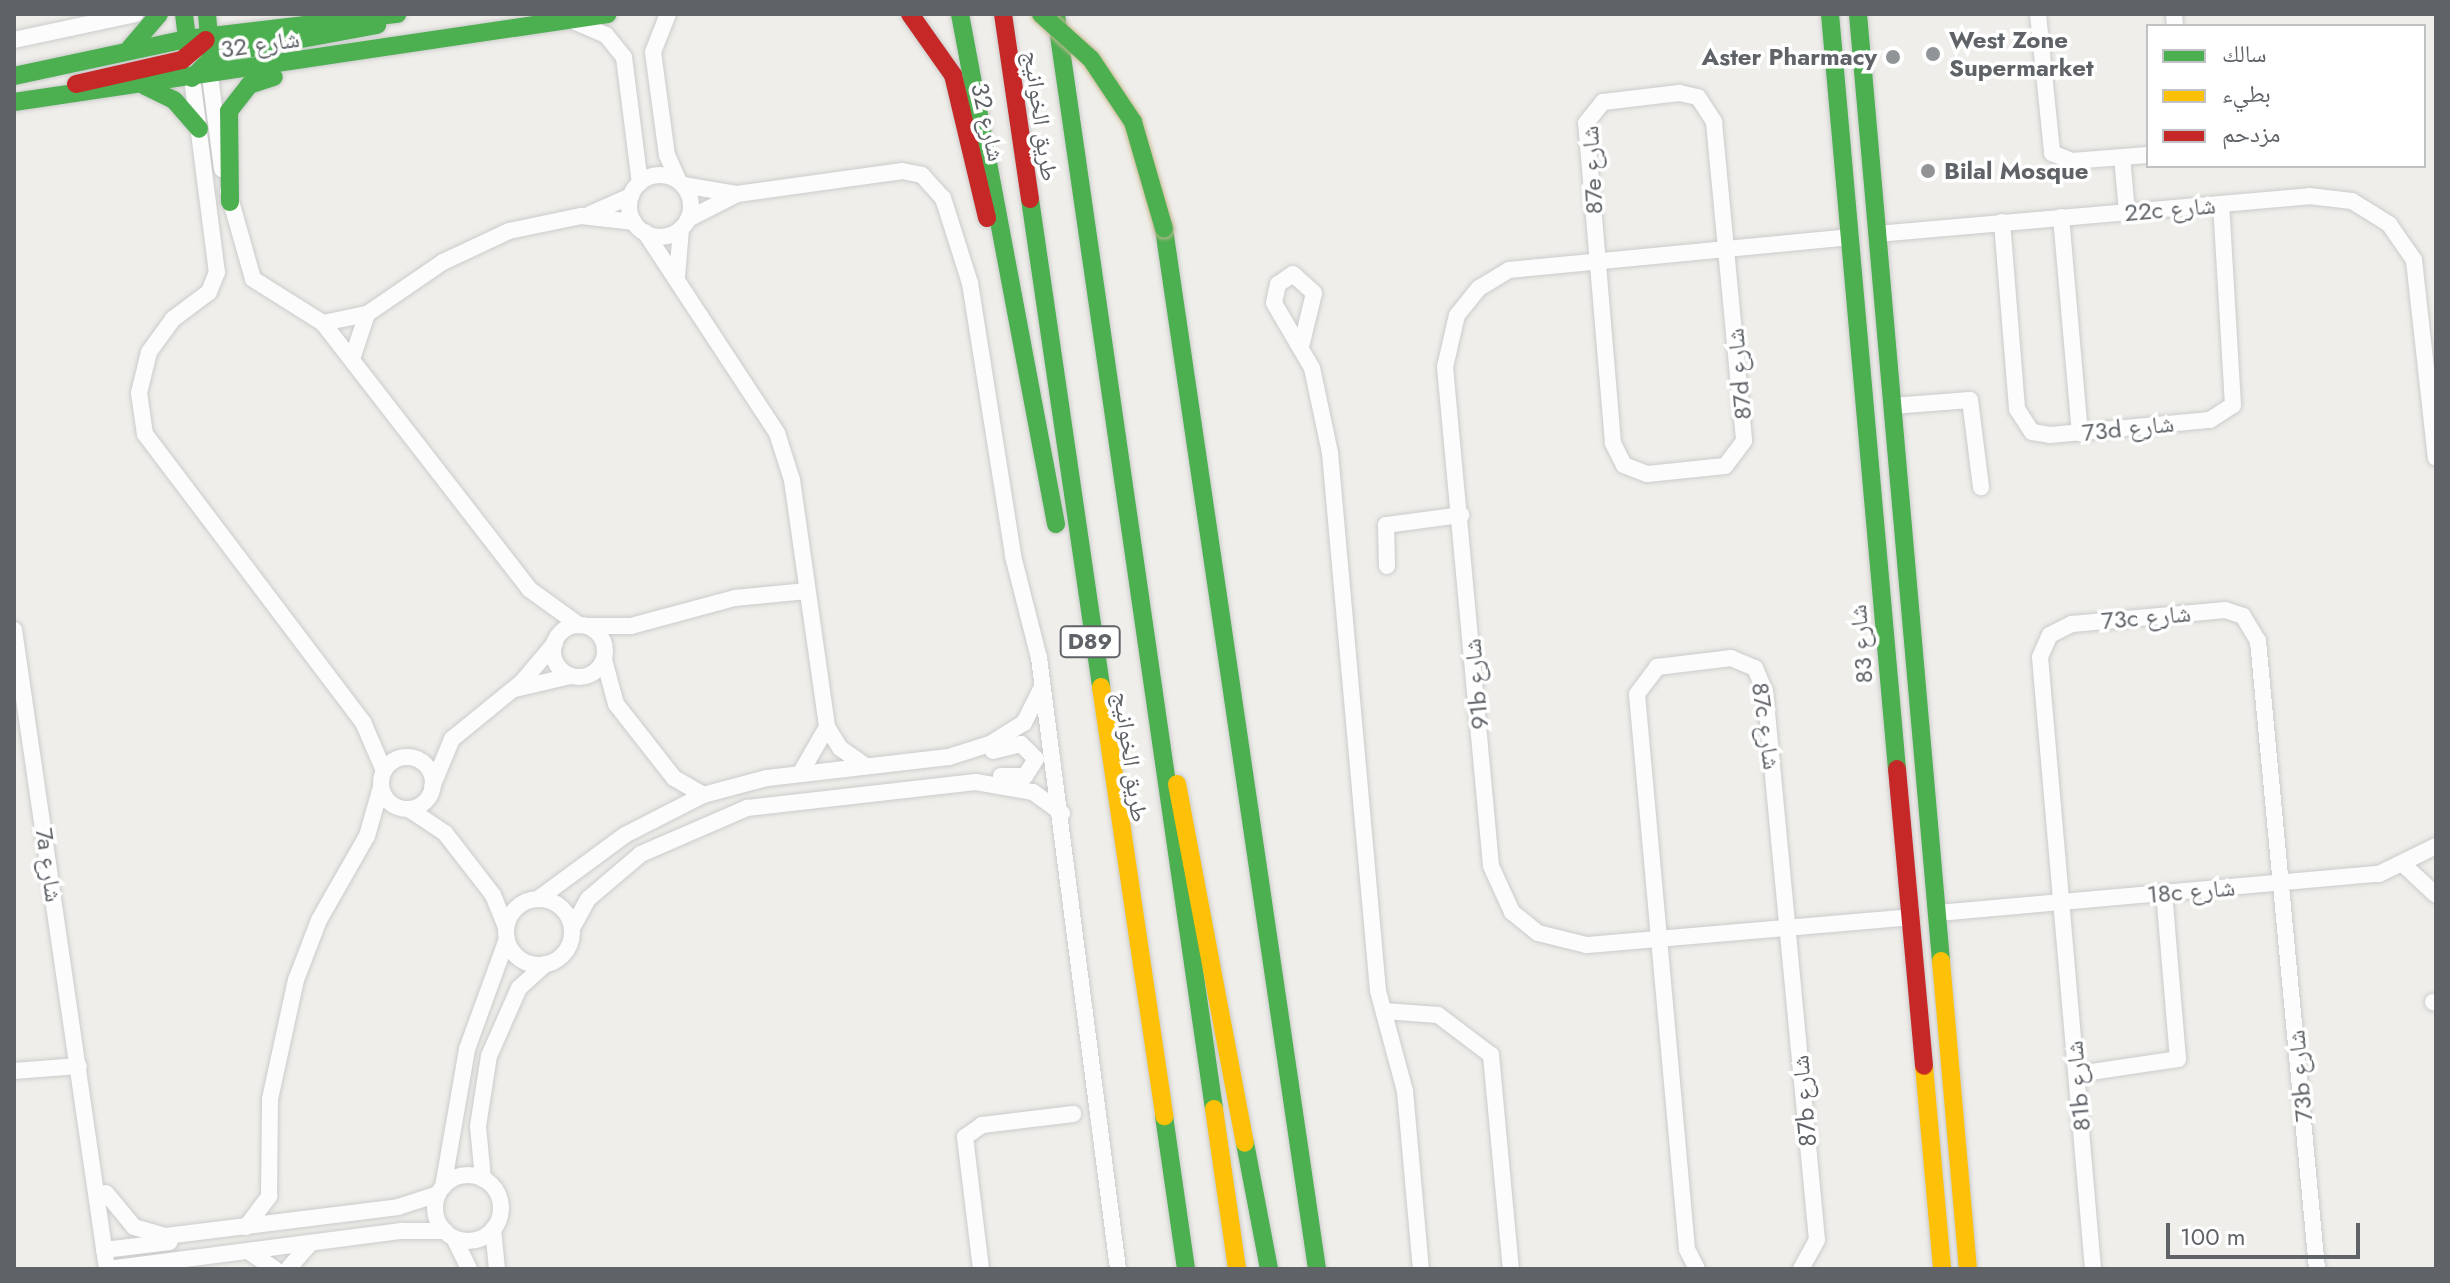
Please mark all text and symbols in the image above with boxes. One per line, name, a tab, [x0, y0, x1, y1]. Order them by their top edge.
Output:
street label: شارع 32	[219, 24, 301, 64]
legend	[2146, 24, 2426, 168]
place label: West Zone Supermarket	[1949, 26, 2094, 82]
text: سالك	[2222, 36, 2267, 71]
place label: Aster Pharmacy	[1702, 43, 1877, 71]
marker: West Zone Supermarket	[1924, 45, 1942, 63]
marker: Aster Pharmacy	[1884, 48, 1902, 66]
street label: طريق الخوانيج	[1018, 49, 1064, 183]
text: بطيء	[2222, 76, 2271, 111]
street label: شارع 32	[965, 80, 1011, 164]
text: مزدحم	[2222, 116, 2281, 151]
street label: 87e شارع	[1575, 125, 1609, 215]
place label: Bilal Mosque	[1944, 157, 2089, 185]
marker: Bilal Mosque	[1919, 162, 1937, 180]
street label: 22c شارع	[2123, 191, 2217, 227]
street label: 87d شارع	[1721, 327, 1757, 421]
street label: 73d شارع	[2081, 409, 2175, 447]
street label: 73c شارع	[2100, 599, 2192, 635]
street label: شارع 83	[1843, 603, 1879, 685]
road number: D89	[1058, 624, 1122, 660]
street label: 91b شارع	[1458, 637, 1494, 731]
street label: 87c شارع	[1746, 681, 1786, 771]
street label: طريق الخوانيج	[1108, 690, 1154, 824]
street label: 7a شارع	[30, 826, 68, 904]
street label: 18c شارع	[2146, 873, 2236, 909]
street label: 73b شارع	[2282, 1029, 2318, 1123]
street label: 81b شارع	[2060, 1040, 2096, 1132]
street label: 87b شارع	[1786, 1054, 1822, 1148]
scale bar	[2170, 1207, 2364, 1257]
text: 100 m	[2180, 1219, 2246, 1254]

